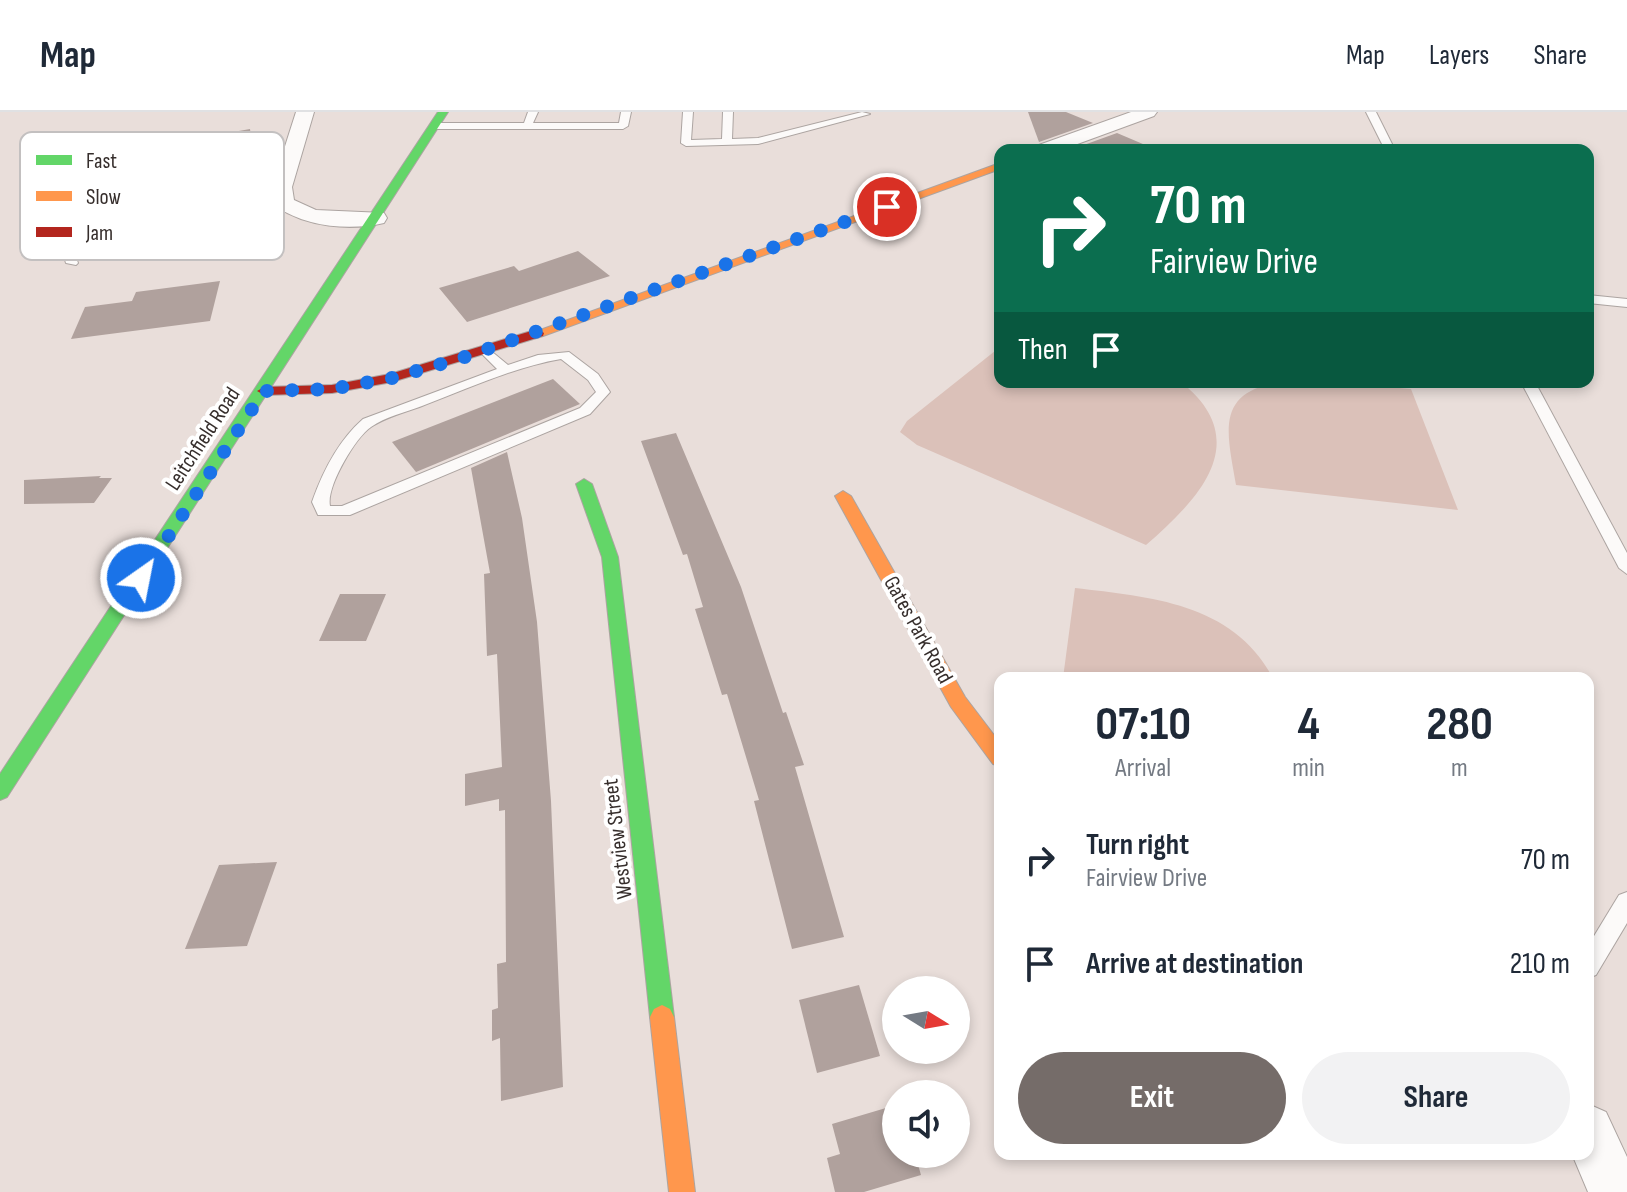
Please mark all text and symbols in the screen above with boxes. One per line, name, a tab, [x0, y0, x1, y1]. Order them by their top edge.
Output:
text: Map	[40, 33, 96, 78]
text: Map	[1346, 39, 1385, 72]
text: Layers	[1429, 39, 1489, 72]
text: Share	[1533, 39, 1587, 72]
legend	[20, 132, 284, 260]
text: Fast	[86, 148, 117, 175]
pin	[853, 173, 921, 241]
text: 70 m	[1150, 173, 1247, 240]
icon: right	[1018, 176, 1122, 280]
text: Slow	[86, 184, 121, 211]
icon: arrive	[865, 185, 909, 229]
text: Jam	[85, 220, 113, 247]
text: Fairview Drive	[1150, 241, 1318, 284]
icon: arrive	[1084, 328, 1128, 372]
text: Then	[1018, 332, 1068, 368]
street label: Leitchfield Road	[160, 382, 246, 496]
position arrow	[99, 536, 183, 620]
street label: Gates Park Road	[877, 572, 959, 688]
text: 07:10	[1095, 696, 1191, 753]
text: 4	[1297, 696, 1320, 753]
text: 280	[1426, 696, 1493, 753]
text: Arrival	[1115, 753, 1171, 784]
text: min	[1292, 753, 1325, 784]
text: m	[1451, 753, 1468, 784]
street label: Westview Street	[597, 777, 639, 901]
text: Turn right	[1086, 827, 1189, 863]
icon: right	[1018, 838, 1062, 882]
text: 70 m	[1521, 842, 1570, 878]
text: Fairview Drive	[1086, 863, 1207, 894]
icon: arrive	[1018, 942, 1062, 986]
text: Arrive at destination	[1086, 946, 1303, 982]
text: 210 m	[1510, 946, 1570, 982]
north arrow	[882, 976, 970, 1064]
map controls	[882, 976, 970, 1168]
button: Exit	[1018, 1052, 1286, 1144]
button: Share	[1302, 1052, 1570, 1144]
button: sound	[882, 1080, 970, 1168]

